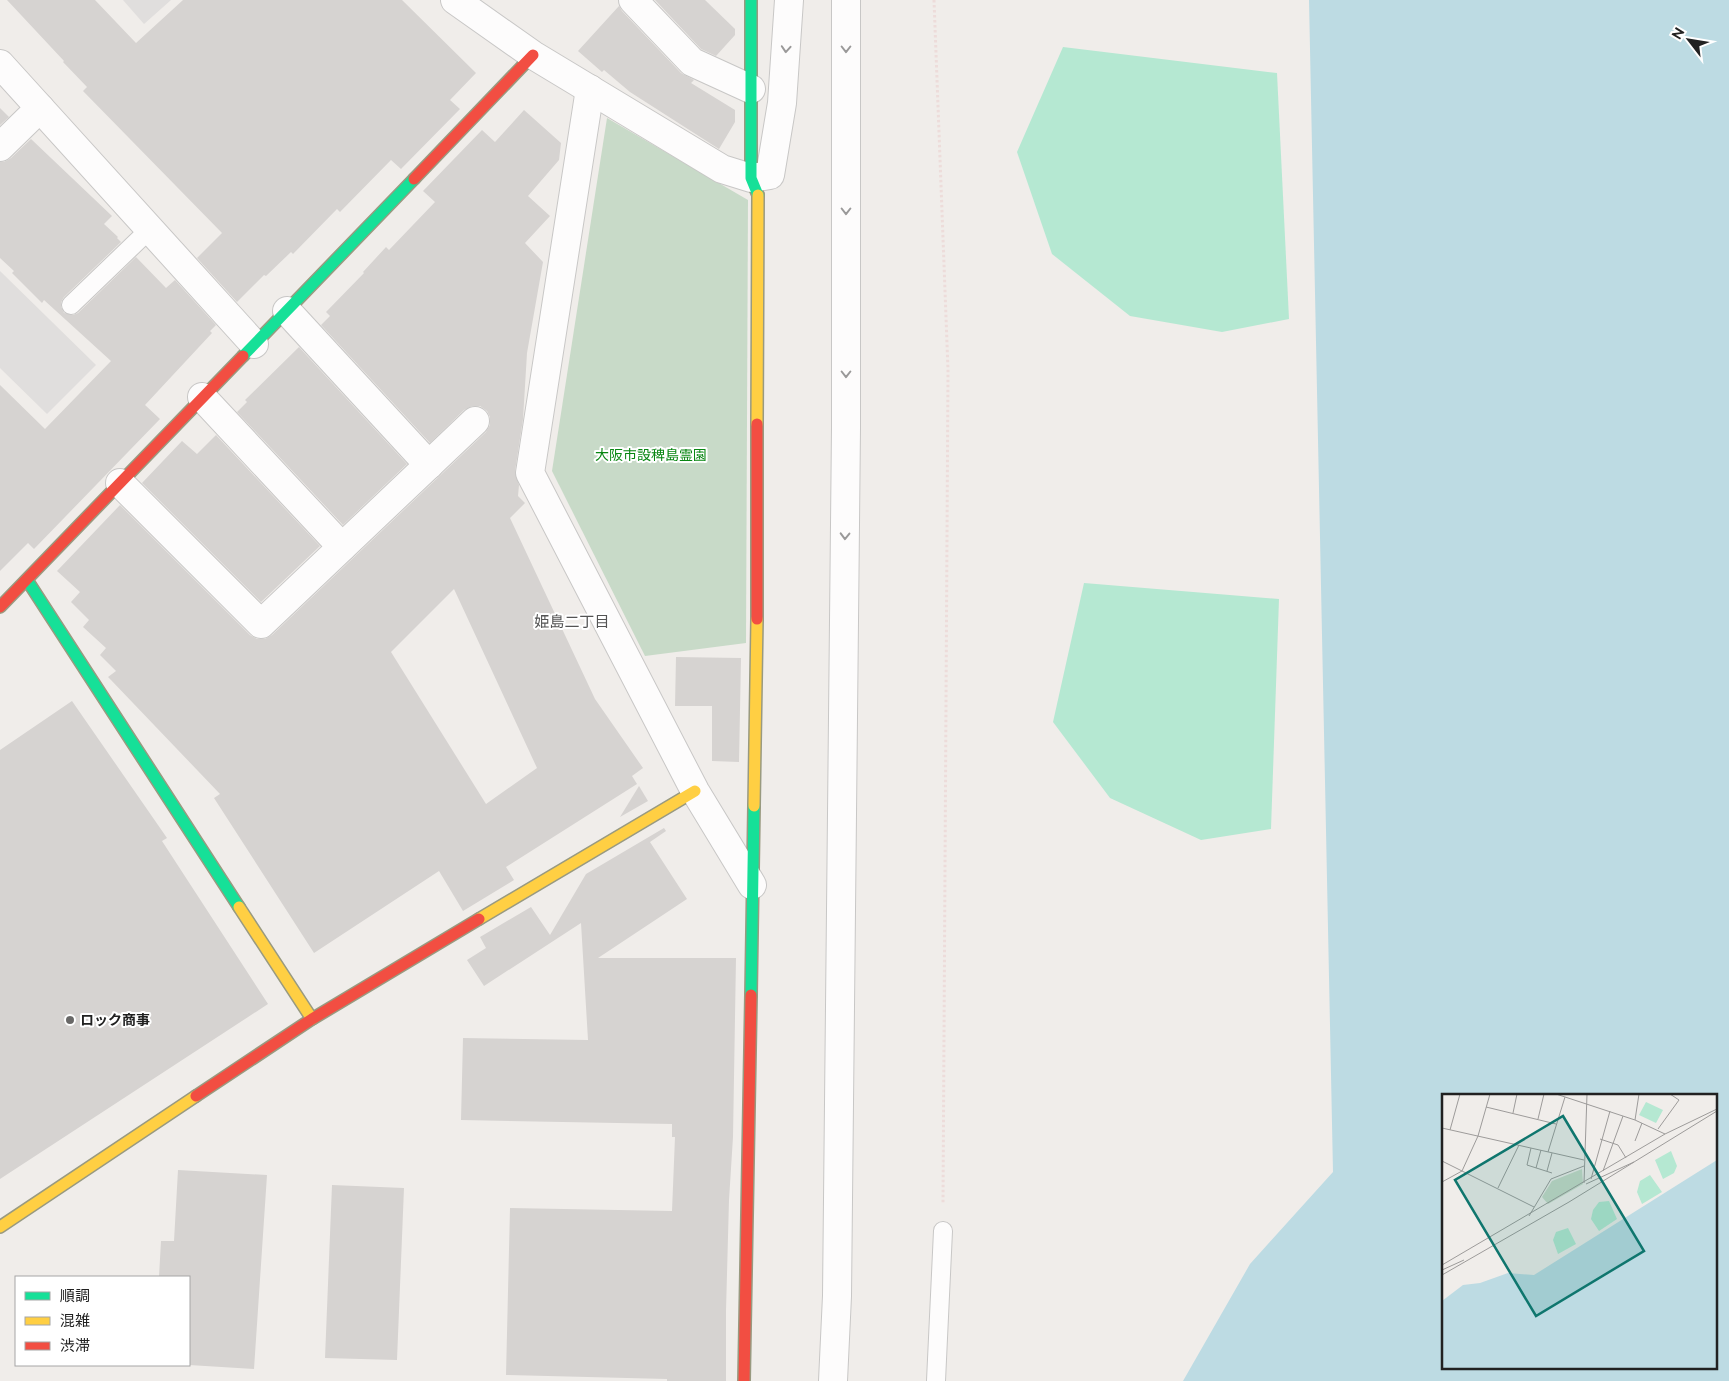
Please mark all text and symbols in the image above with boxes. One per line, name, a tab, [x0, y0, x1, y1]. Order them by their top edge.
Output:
north arrow	[1664, 15, 1714, 65]
text: N	[1668, 25, 1687, 42]
one-way arrow	[780, 45, 791, 53]
one-way arrow	[841, 45, 851, 53]
one-way arrow	[841, 208, 851, 215]
one-way arrow	[841, 370, 851, 378]
park label: 大阪市設稗島霊園	[595, 447, 707, 463]
one-way arrow	[840, 532, 850, 540]
district label: 姫島二丁目	[534, 613, 610, 631]
place label: ロック商事	[80, 1012, 150, 1028]
marker: ロック商事	[64, 1014, 76, 1026]
inset map	[1442, 1094, 1716, 1368]
legend	[15, 1276, 190, 1366]
text: 順調	[60, 1287, 90, 1305]
text: 混雑	[60, 1312, 90, 1330]
text: 渋滞	[60, 1337, 90, 1355]

